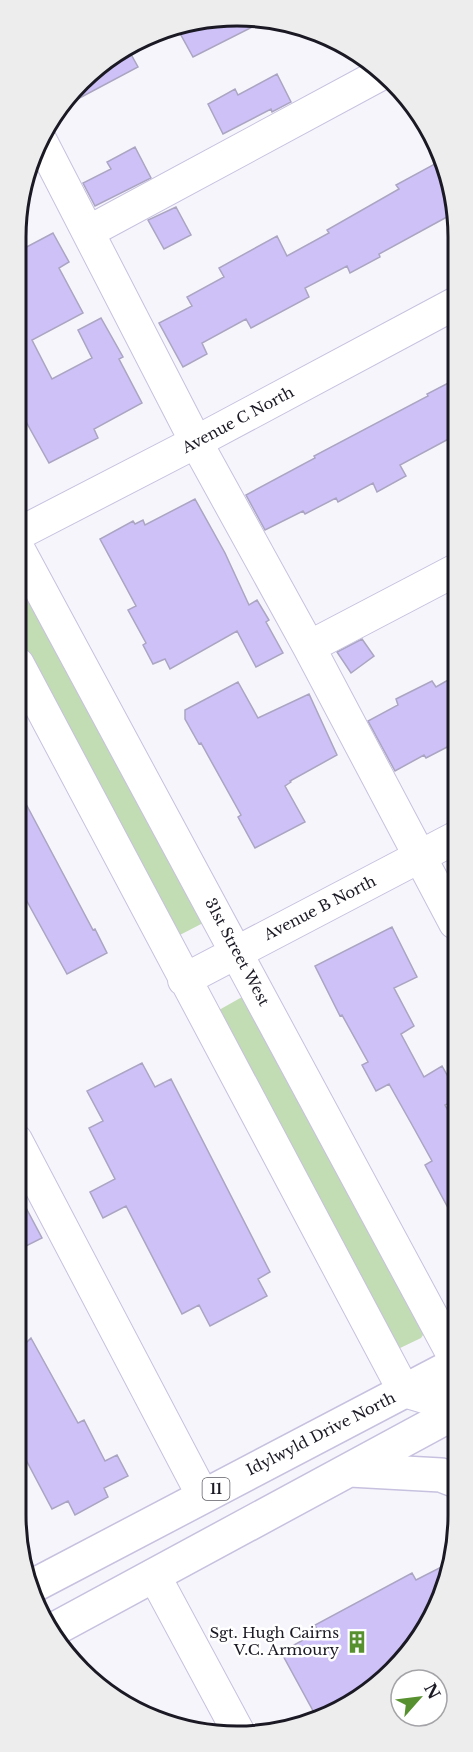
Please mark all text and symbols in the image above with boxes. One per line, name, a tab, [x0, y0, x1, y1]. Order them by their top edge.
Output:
street label: Avenue C North	[178, 382, 297, 457]
street label: Avenue B North	[260, 871, 379, 944]
street label: 31st Street West	[201, 895, 274, 1009]
street label: Idylwyld Drive North	[243, 1388, 399, 1479]
road number: 11	[202, 1478, 230, 1500]
place label: Sgt. Hugh Cairns V.C. Armoury	[210, 1623, 339, 1659]
building icon: Sgt. Hugh Cairns V.C. Armoury	[344, 1629, 370, 1655]
north arrow	[389, 1668, 449, 1728]
text: N	[420, 1680, 445, 1702]

